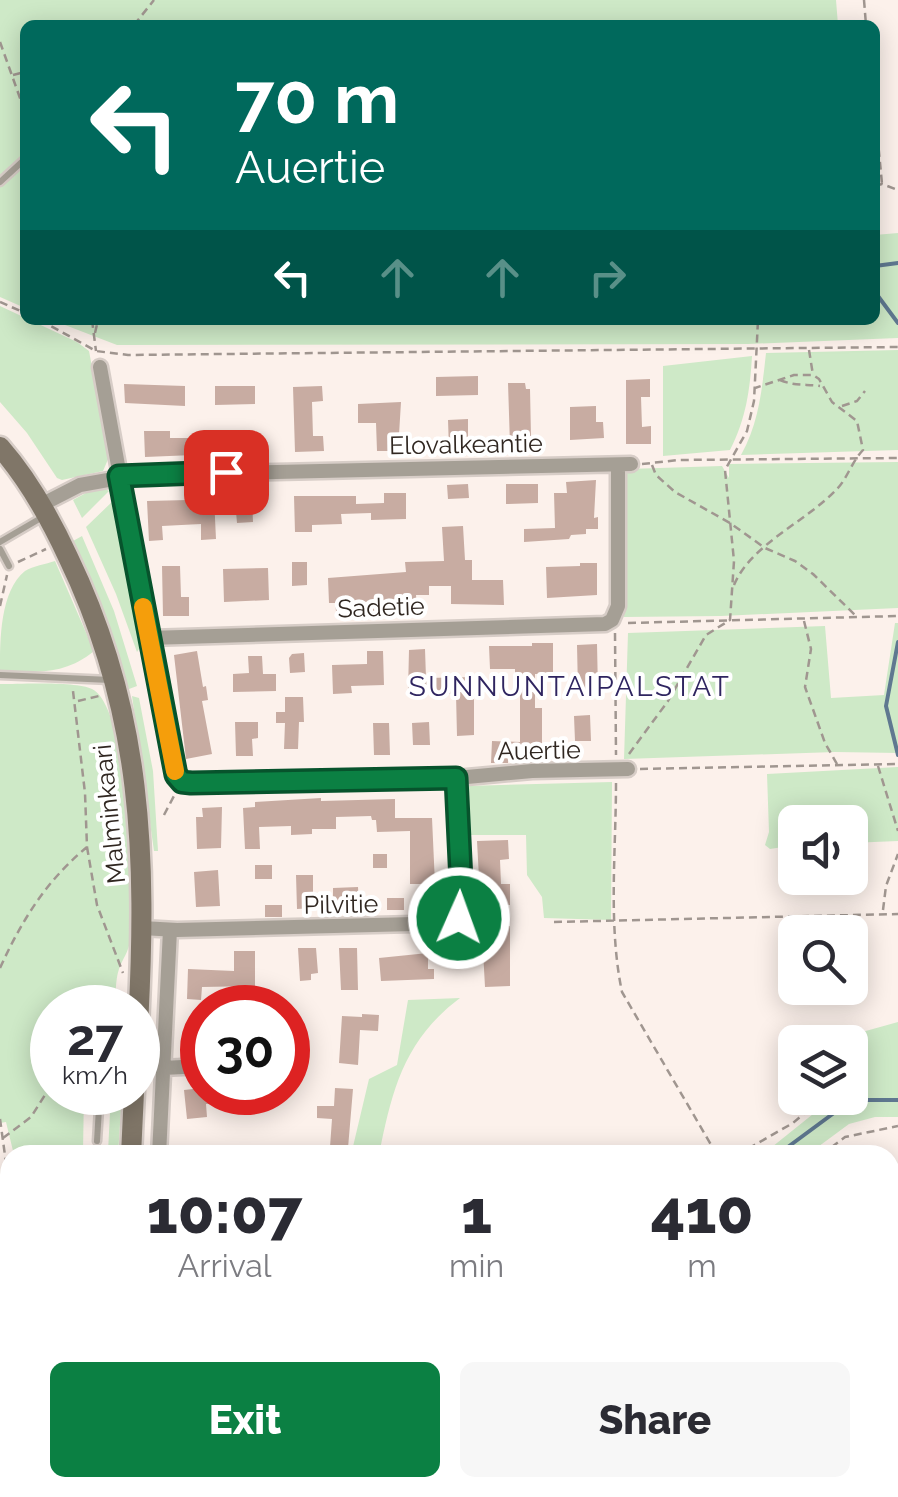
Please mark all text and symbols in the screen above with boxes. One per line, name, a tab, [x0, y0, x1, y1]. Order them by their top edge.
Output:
text: 70 m	[235, 57, 399, 139]
icon: left	[70, 60, 200, 190]
text: Auertie	[235, 141, 385, 194]
icon: left	[265, 250, 320, 305]
icon: ahead	[370, 250, 425, 305]
icon: ahead	[475, 250, 530, 305]
icon: right	[580, 250, 635, 305]
street label: Elovalkeantie	[389, 428, 543, 460]
pin	[184, 430, 269, 515]
icon: arrive	[199, 445, 254, 500]
street label: Sadetie	[337, 590, 425, 624]
district label: SUNNUNTAIPALSTAT	[409, 670, 731, 703]
street label: Auertie	[497, 734, 581, 766]
street label: Malminkaari	[87, 743, 131, 885]
map controls	[778, 805, 868, 1115]
button: sound	[778, 805, 868, 895]
position arrow	[407, 866, 511, 970]
street label: Pilvitie	[303, 888, 379, 920]
button: search	[778, 915, 868, 1005]
speed limit sign: 30	[180, 985, 310, 1115]
text: 27	[67, 1008, 123, 1067]
button: layers	[778, 1025, 868, 1115]
text: km/h	[62, 1060, 128, 1090]
text: 10:07	[147, 1177, 302, 1247]
text: 1	[461, 1177, 492, 1247]
text: 410	[651, 1177, 753, 1247]
text: Arrival	[178, 1247, 271, 1284]
text: min	[449, 1247, 504, 1284]
text: m	[687, 1247, 717, 1284]
button: Exit	[50, 1362, 440, 1477]
button: Share	[460, 1362, 850, 1477]

